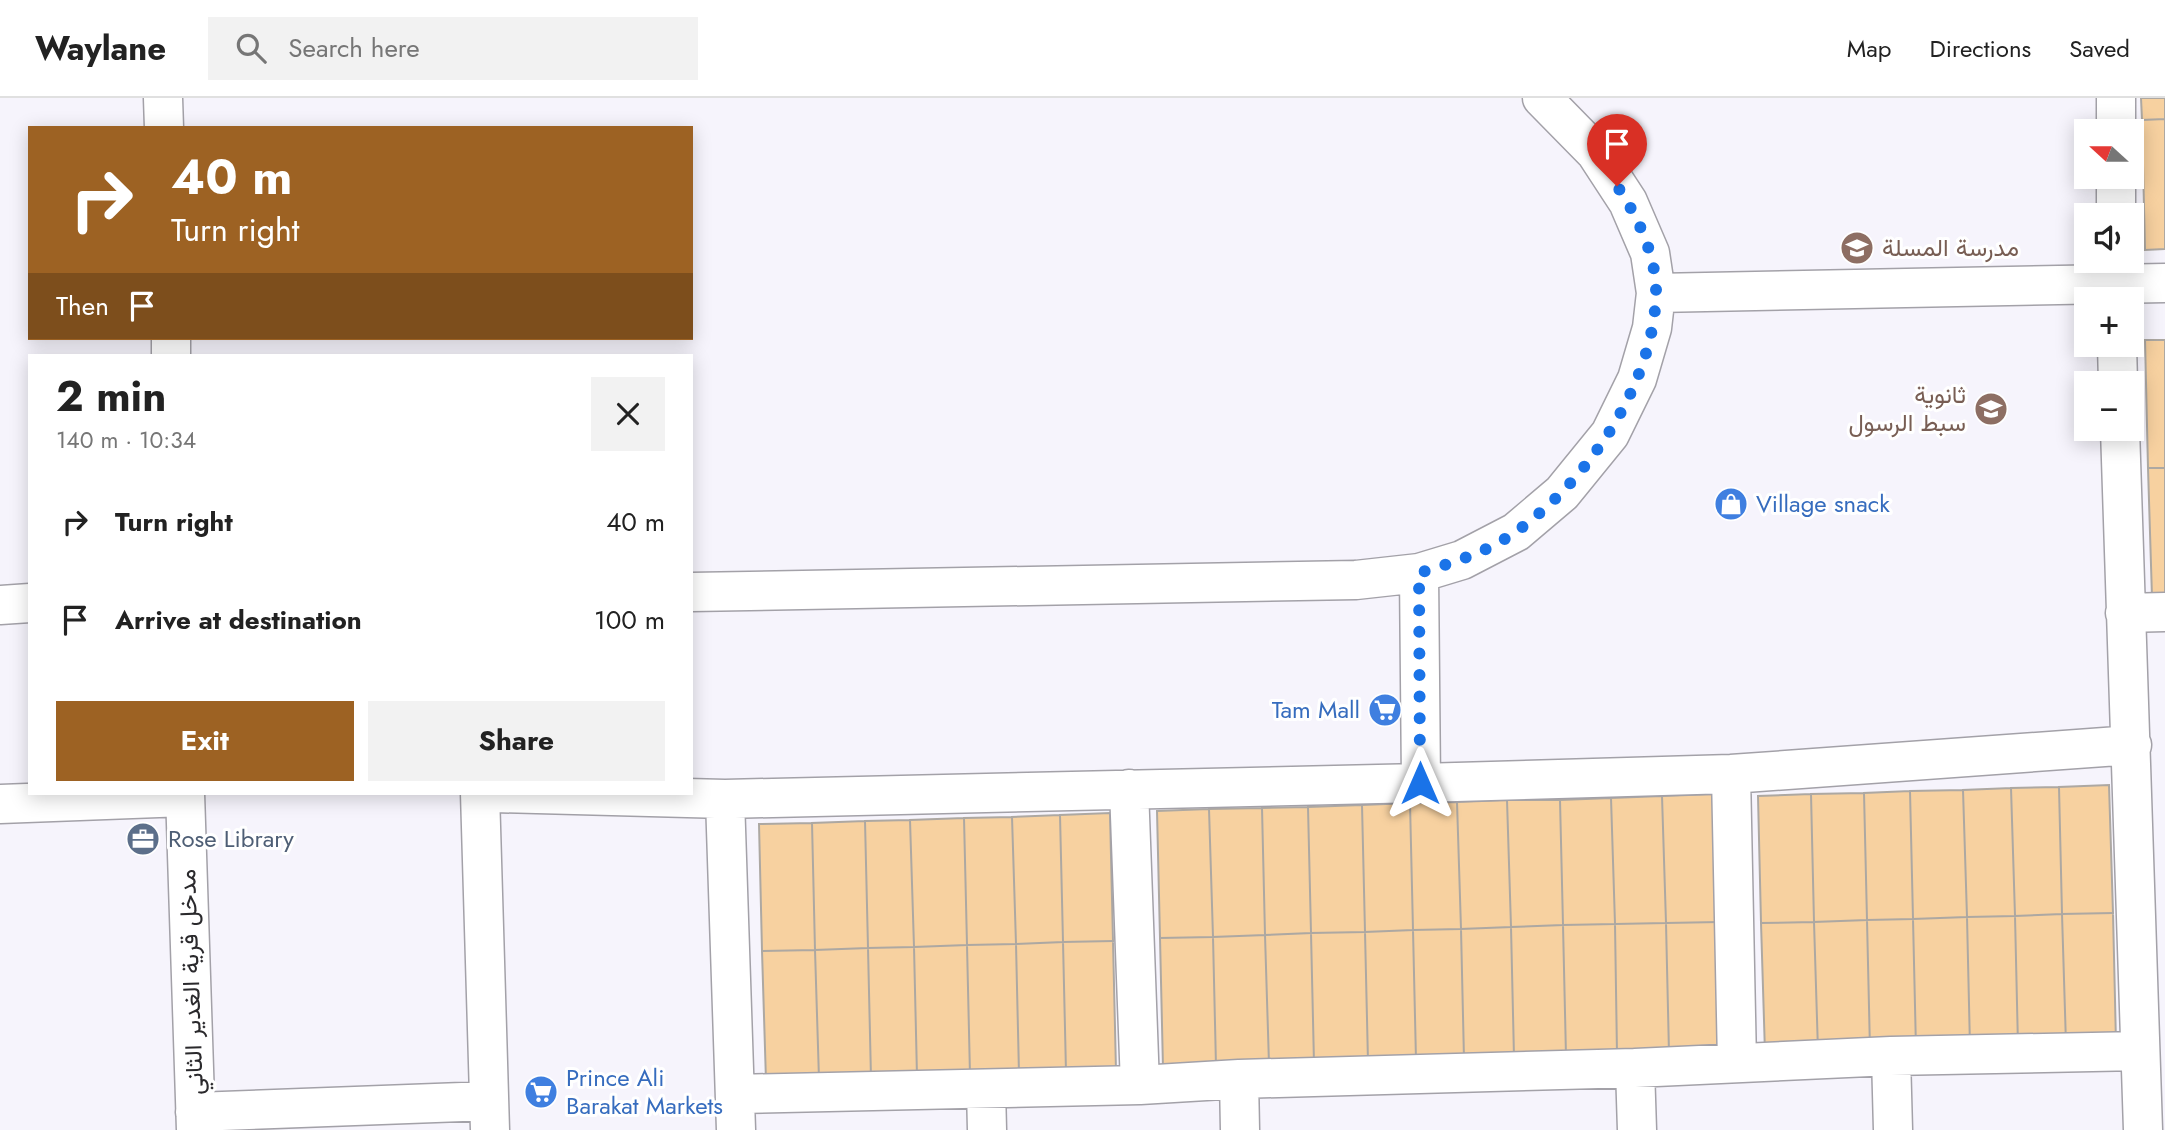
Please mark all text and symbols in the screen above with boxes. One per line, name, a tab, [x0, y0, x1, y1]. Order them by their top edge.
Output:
search box	[208, 17, 698, 80]
text: Waylane	[35, 25, 166, 72]
icon: search	[232, 29, 270, 67]
text: Search here	[288, 29, 420, 67]
text: Map	[1847, 31, 1892, 66]
text: Directions	[1930, 31, 2031, 66]
text: Saved	[2069, 31, 2130, 66]
pin	[1587, 114, 1647, 186]
north arrow	[2074, 119, 2144, 189]
map controls	[2074, 119, 2144, 441]
icon: arrive	[1598, 125, 1636, 163]
text: 40 m	[171, 142, 293, 212]
icon: right	[56, 154, 147, 245]
button: sound	[2074, 203, 2144, 273]
text: Turn right	[171, 207, 300, 253]
school or university icon: مدرسة المسلة	[1838, 229, 1876, 267]
place label: مدرسة المسلة	[1882, 230, 2019, 265]
text: Then	[56, 287, 109, 325]
icon: arrive	[123, 287, 161, 325]
button: +	[2074, 287, 2144, 357]
text: 2 min	[56, 366, 166, 427]
button: −	[2074, 371, 2144, 441]
button: close	[591, 377, 665, 451]
place label: ثانوية سبط الرسول	[1848, 377, 1966, 440]
school or university icon: ثانوية سبط الرسول	[1972, 390, 2010, 428]
text: 140 m · 10:34	[56, 423, 196, 457]
shop icon: Village snack	[1712, 485, 1750, 523]
place label: Village snack	[1756, 486, 1890, 521]
icon: right	[56, 503, 94, 541]
text: Turn right	[115, 503, 233, 541]
text: 40 m	[606, 503, 665, 541]
icon: arrive	[56, 601, 94, 639]
text: Arrive at destination	[115, 601, 362, 639]
text: 100 m	[594, 601, 665, 639]
supermarket icon: Tam Mall	[1366, 691, 1404, 729]
place label: Tam Mall	[1272, 692, 1360, 727]
button: Exit	[56, 701, 354, 781]
button: Share	[368, 701, 665, 781]
position arrow	[1383, 746, 1457, 820]
office icon: Rose Library	[124, 820, 162, 858]
place label: Rose Library	[168, 821, 294, 856]
street label: مدخل قرية الغدير الثاني	[169, 868, 214, 1096]
place label: Prince Ali Barakat Markets	[566, 1060, 723, 1123]
supermarket icon: Prince Ali Barakat Markets	[522, 1073, 560, 1111]

